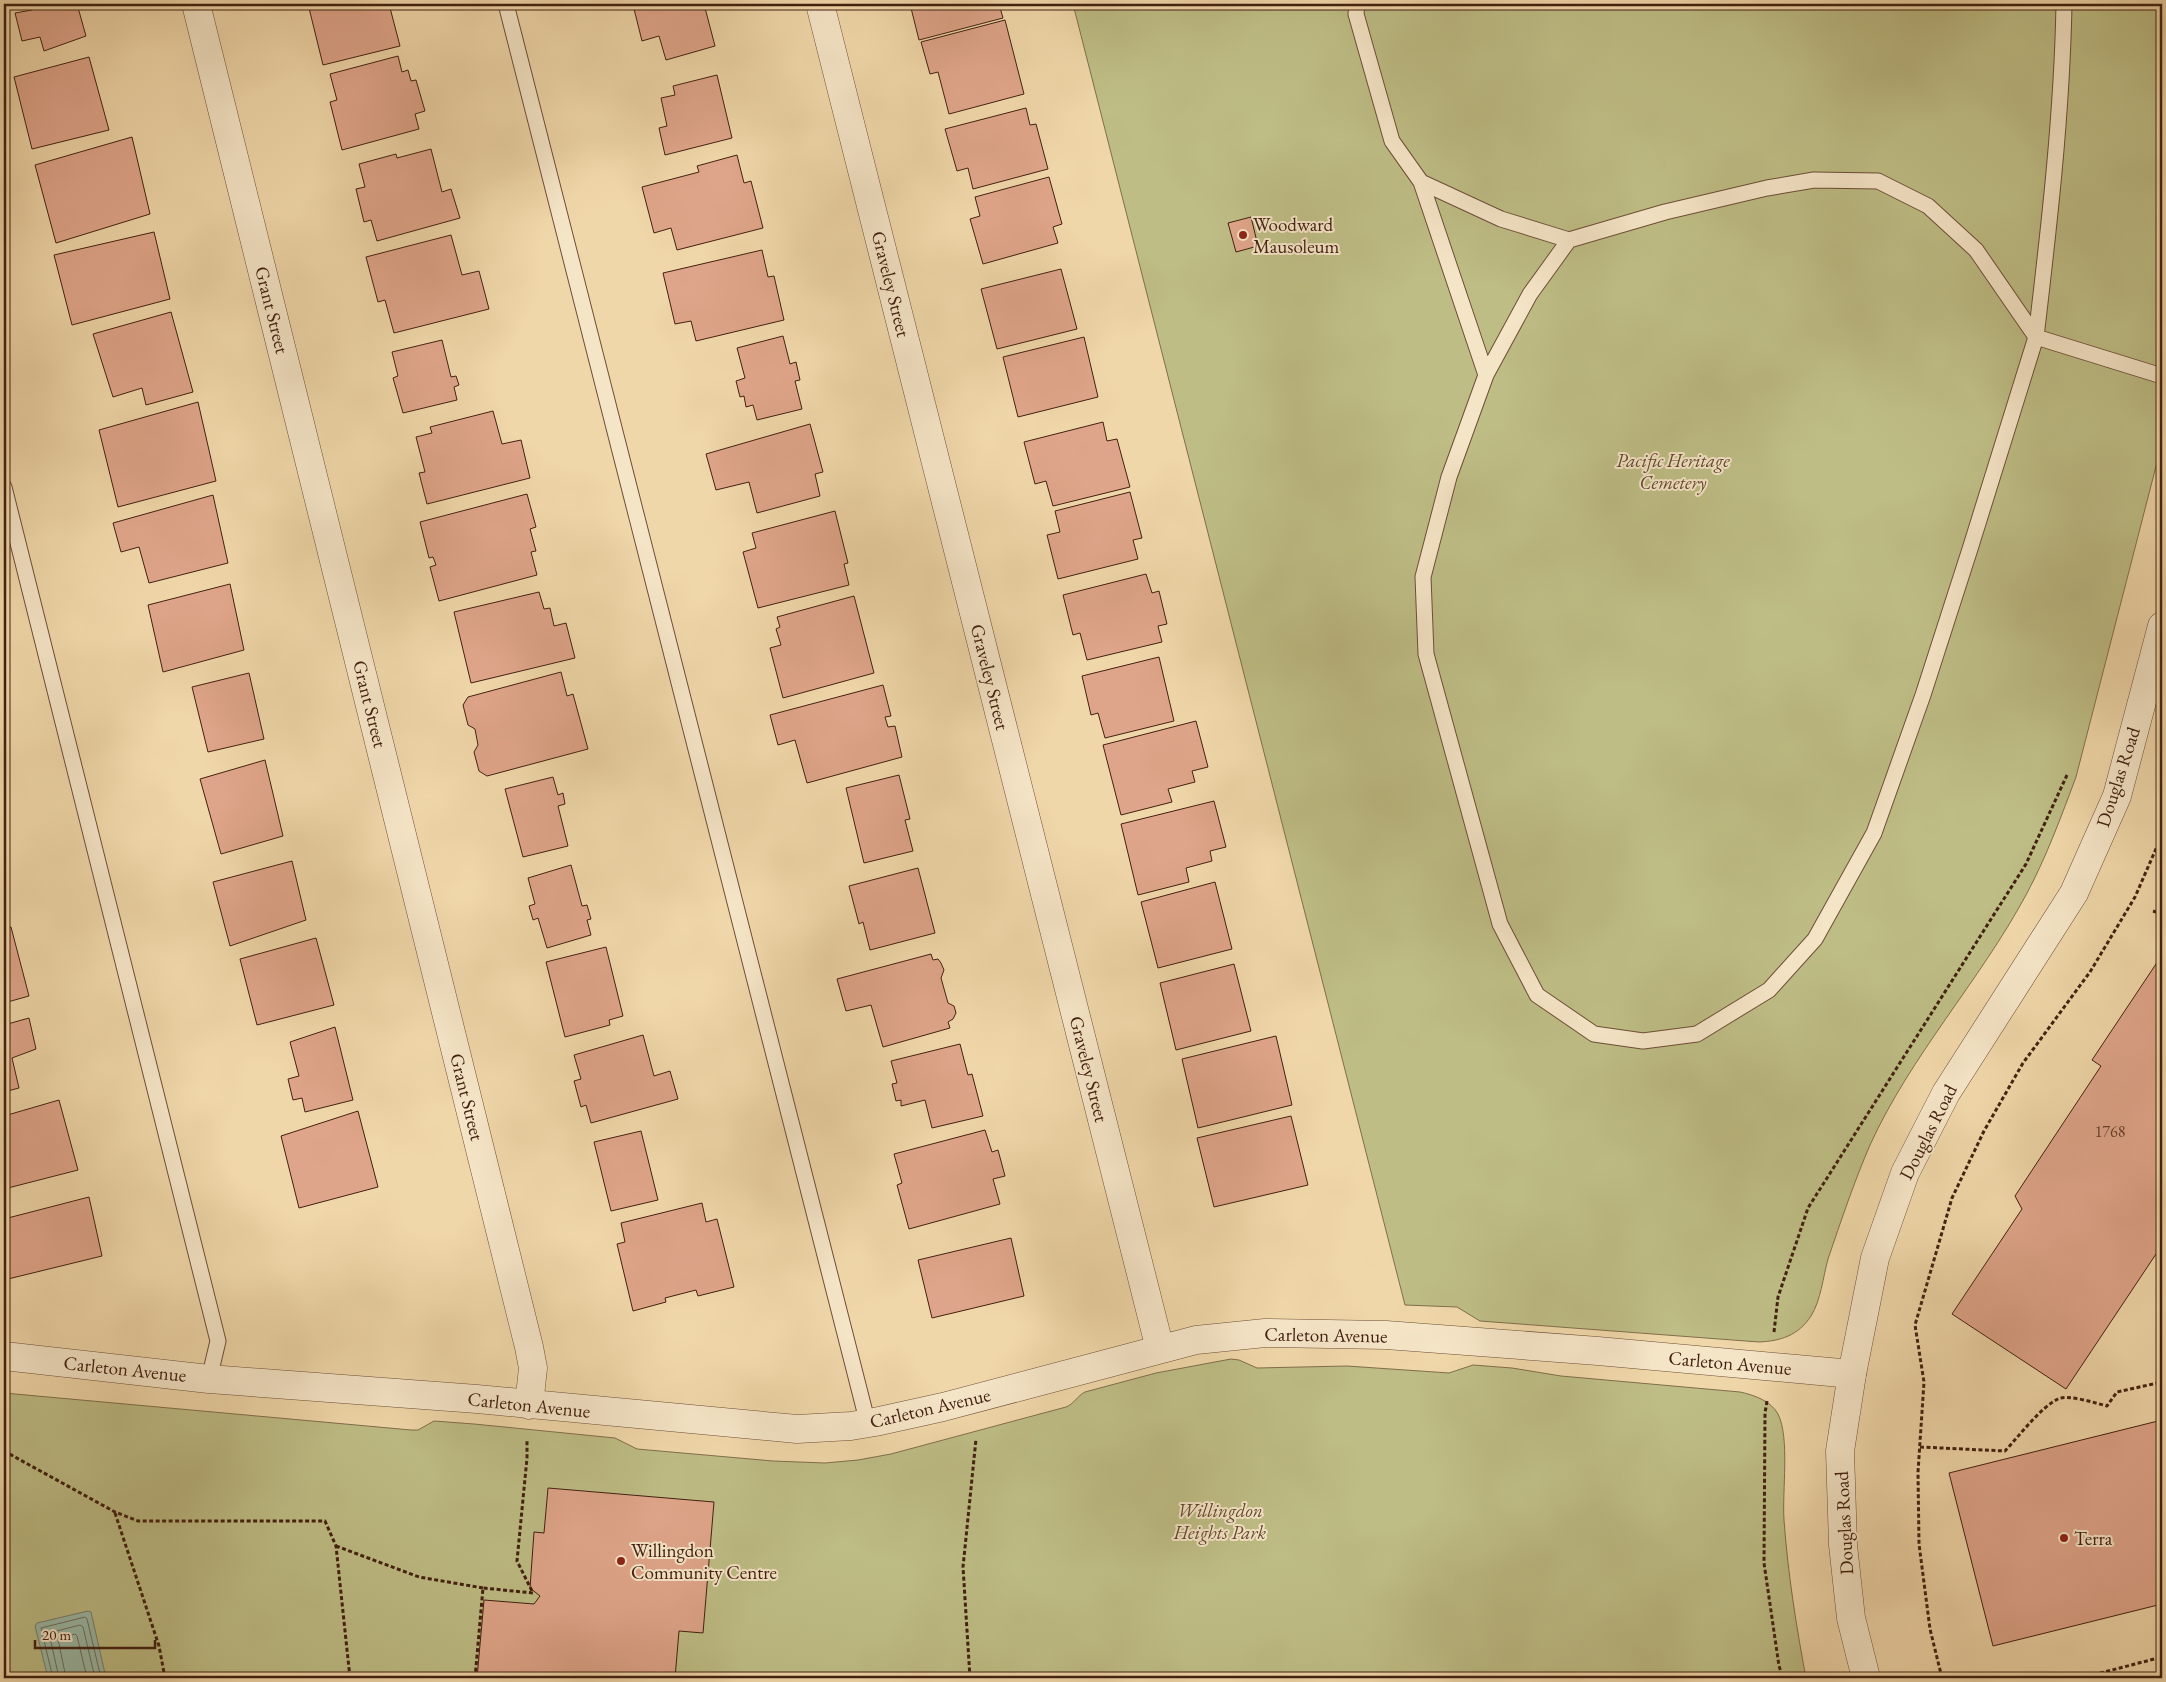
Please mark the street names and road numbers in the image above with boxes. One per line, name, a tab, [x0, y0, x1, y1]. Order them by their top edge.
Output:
street label: Graveley Street	[866, 228, 916, 340]
street label: Grant Street	[249, 264, 295, 356]
street label: Graveley Street	[965, 621, 1015, 733]
street label: Grant Street	[347, 658, 393, 750]
street label: Douglas Road	[2090, 723, 2146, 830]
street label: Graveley Street	[1064, 1013, 1114, 1125]
street label: Grant Street	[444, 1051, 490, 1143]
street label: Douglas Road	[1893, 1080, 1963, 1184]
street label: Carleton Avenue	[1264, 1321, 1388, 1349]
street label: Carleton Avenue	[1668, 1345, 1792, 1381]
street label: Carleton Avenue	[62, 1350, 188, 1388]
street label: Carleton Avenue	[867, 1382, 993, 1434]
street label: Carleton Avenue	[466, 1386, 592, 1424]
street label: Douglas Road	[1829, 1470, 1859, 1576]

